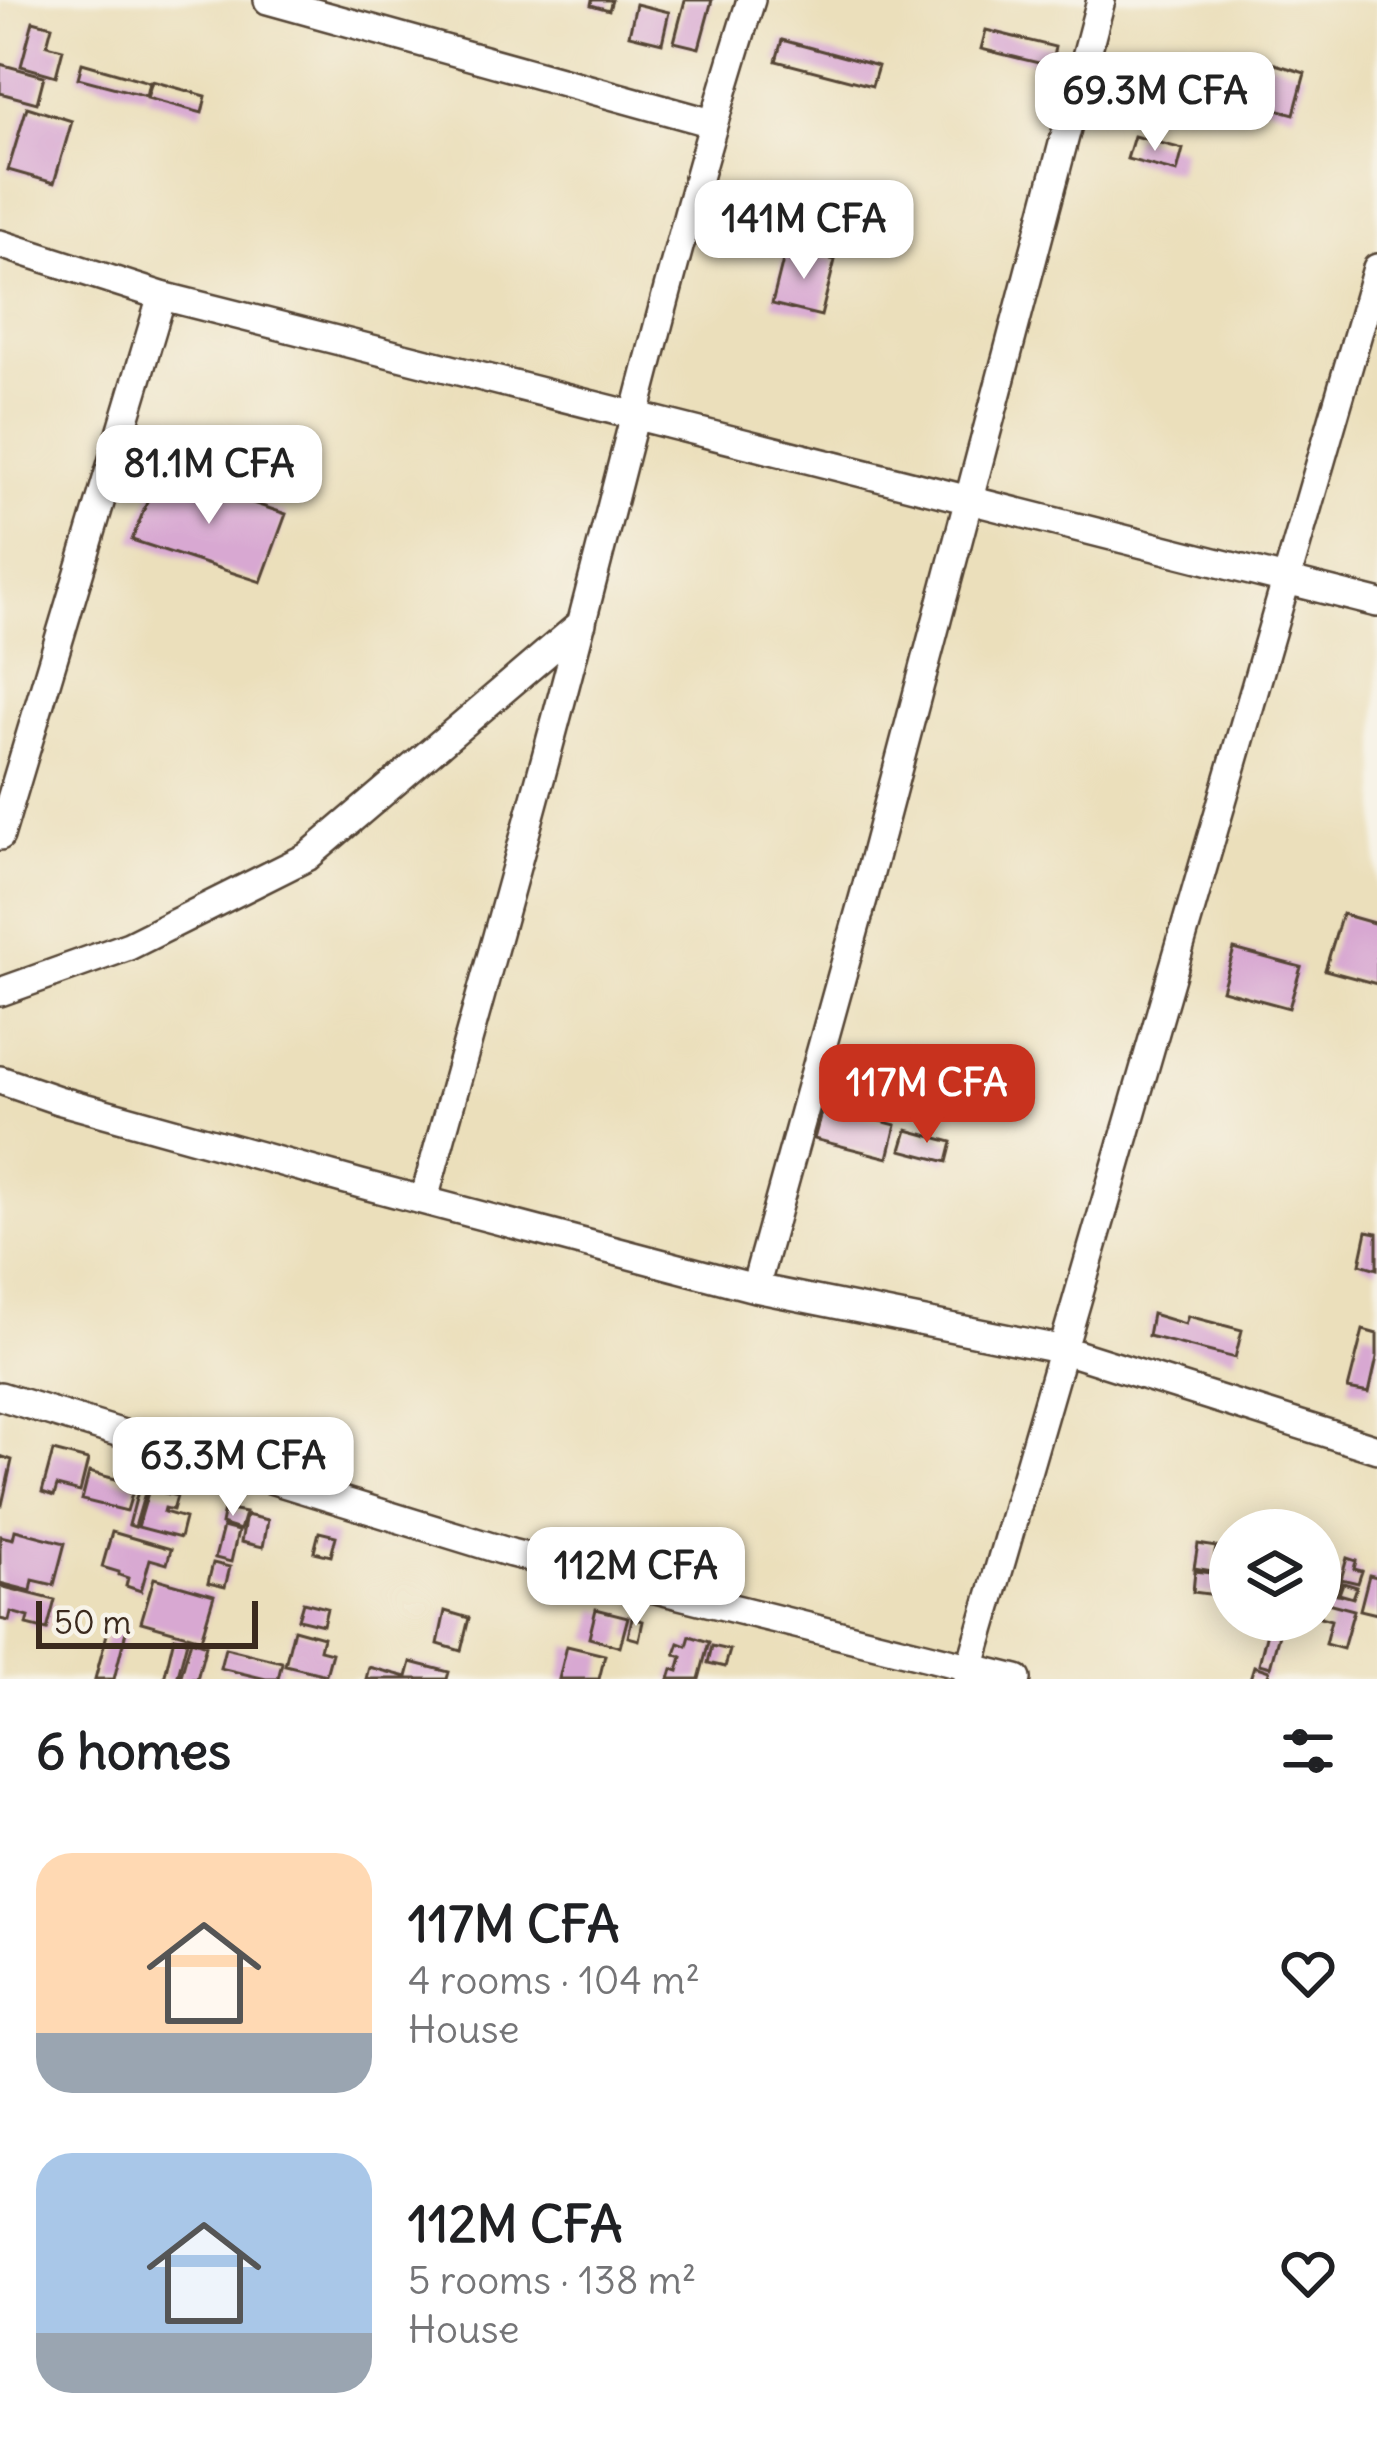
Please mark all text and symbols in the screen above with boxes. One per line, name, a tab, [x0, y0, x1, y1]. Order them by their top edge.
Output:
pin: 69.3M CFA	[1018, 52, 1292, 154]
text: 69.3M CFA	[1062, 66, 1248, 115]
pin: 141M CFA	[680, 180, 928, 282]
text: 141M CFA	[722, 194, 886, 243]
pin: 81.1M CFA	[72, 425, 346, 527]
text: 81.1M CFA	[123, 439, 295, 488]
pin: 117M CFA	[803, 1044, 1051, 1146]
text: 117M CFA	[846, 1058, 1008, 1107]
pin: 63.3M CFA	[96, 1417, 370, 1519]
text: 63.3M CFA	[140, 1431, 326, 1480]
map controls	[1209, 1509, 1341, 1641]
button: layers	[1209, 1509, 1341, 1641]
pin: 112M CFA	[512, 1527, 760, 1629]
text: 112M CFA	[554, 1541, 718, 1590]
scale bar	[36, 1595, 258, 1648]
text: 50 m	[54, 1601, 131, 1643]
icon: filters	[1275, 1718, 1341, 1784]
text: 6 homes	[36, 1719, 231, 1783]
text: 117M CFA	[408, 1892, 620, 1956]
icon: home	[132, 1901, 276, 2045]
icon: heart	[1275, 1940, 1341, 2006]
text: 4 rooms · 104 m²	[408, 1956, 700, 2005]
text: House	[408, 2005, 519, 2054]
text: 112M CFA	[408, 2192, 623, 2256]
icon: home	[132, 2201, 276, 2345]
icon: heart	[1275, 2240, 1341, 2306]
text: 5 rooms · 138 m²	[408, 2256, 696, 2305]
text: House	[408, 2305, 519, 2354]

